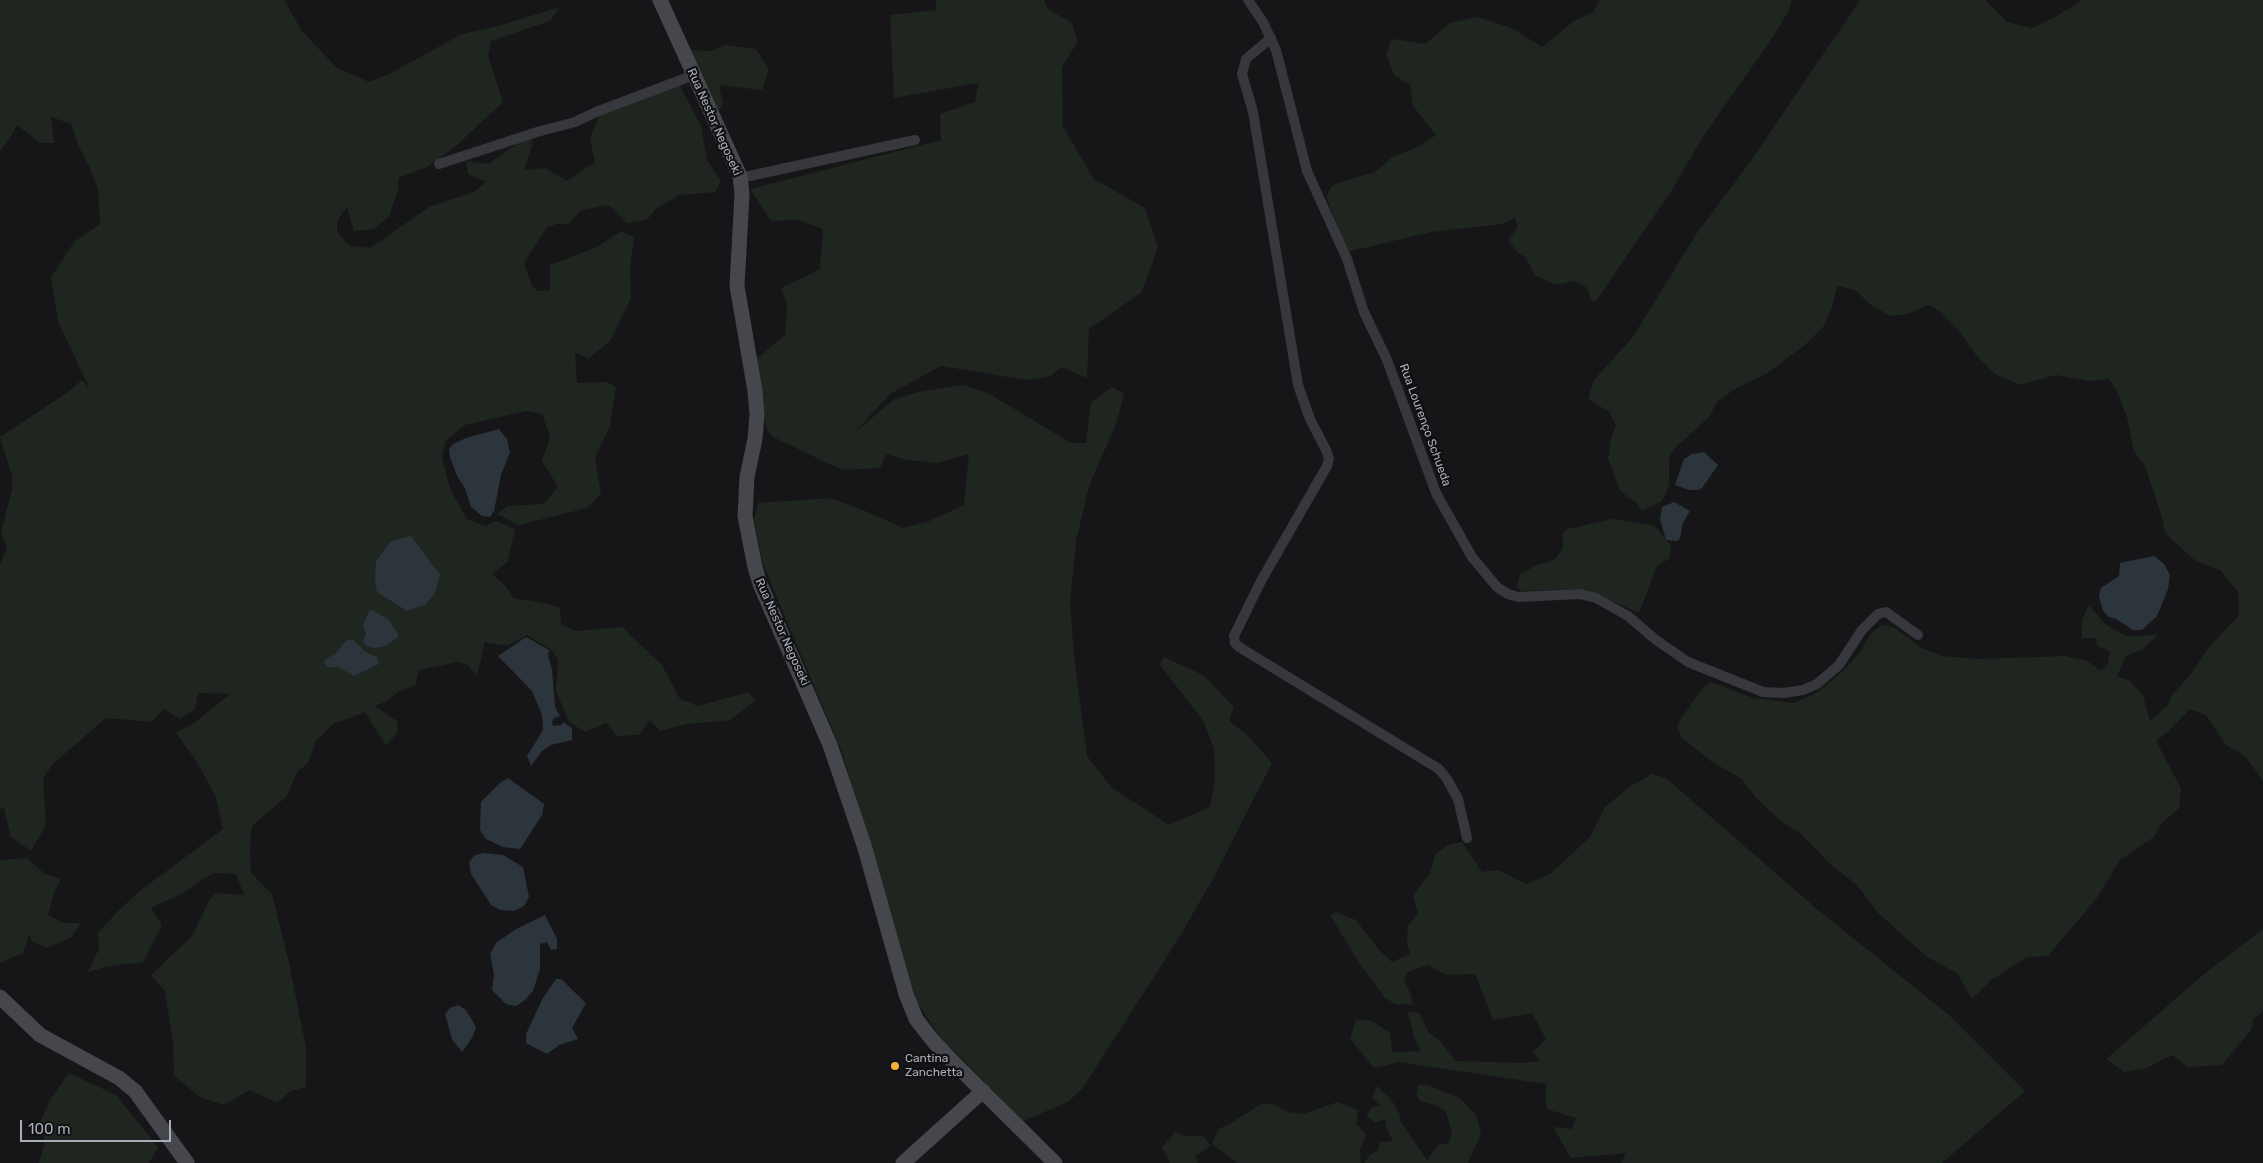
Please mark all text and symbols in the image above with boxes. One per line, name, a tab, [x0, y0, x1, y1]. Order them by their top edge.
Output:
street label: Rua Nestor Negoseki	[684, 66, 744, 178]
street label: Rua Lourenço Schueda	[1396, 362, 1454, 488]
street label: Rua Nestor Negoseki	[752, 576, 812, 688]
place label: Cantina Zanchetta	[905, 1052, 963, 1080]
marker: Cantina Zanchetta	[889, 1060, 901, 1072]
scale bar	[22, 1110, 174, 1142]
text: 100 m	[28, 1120, 70, 1138]

